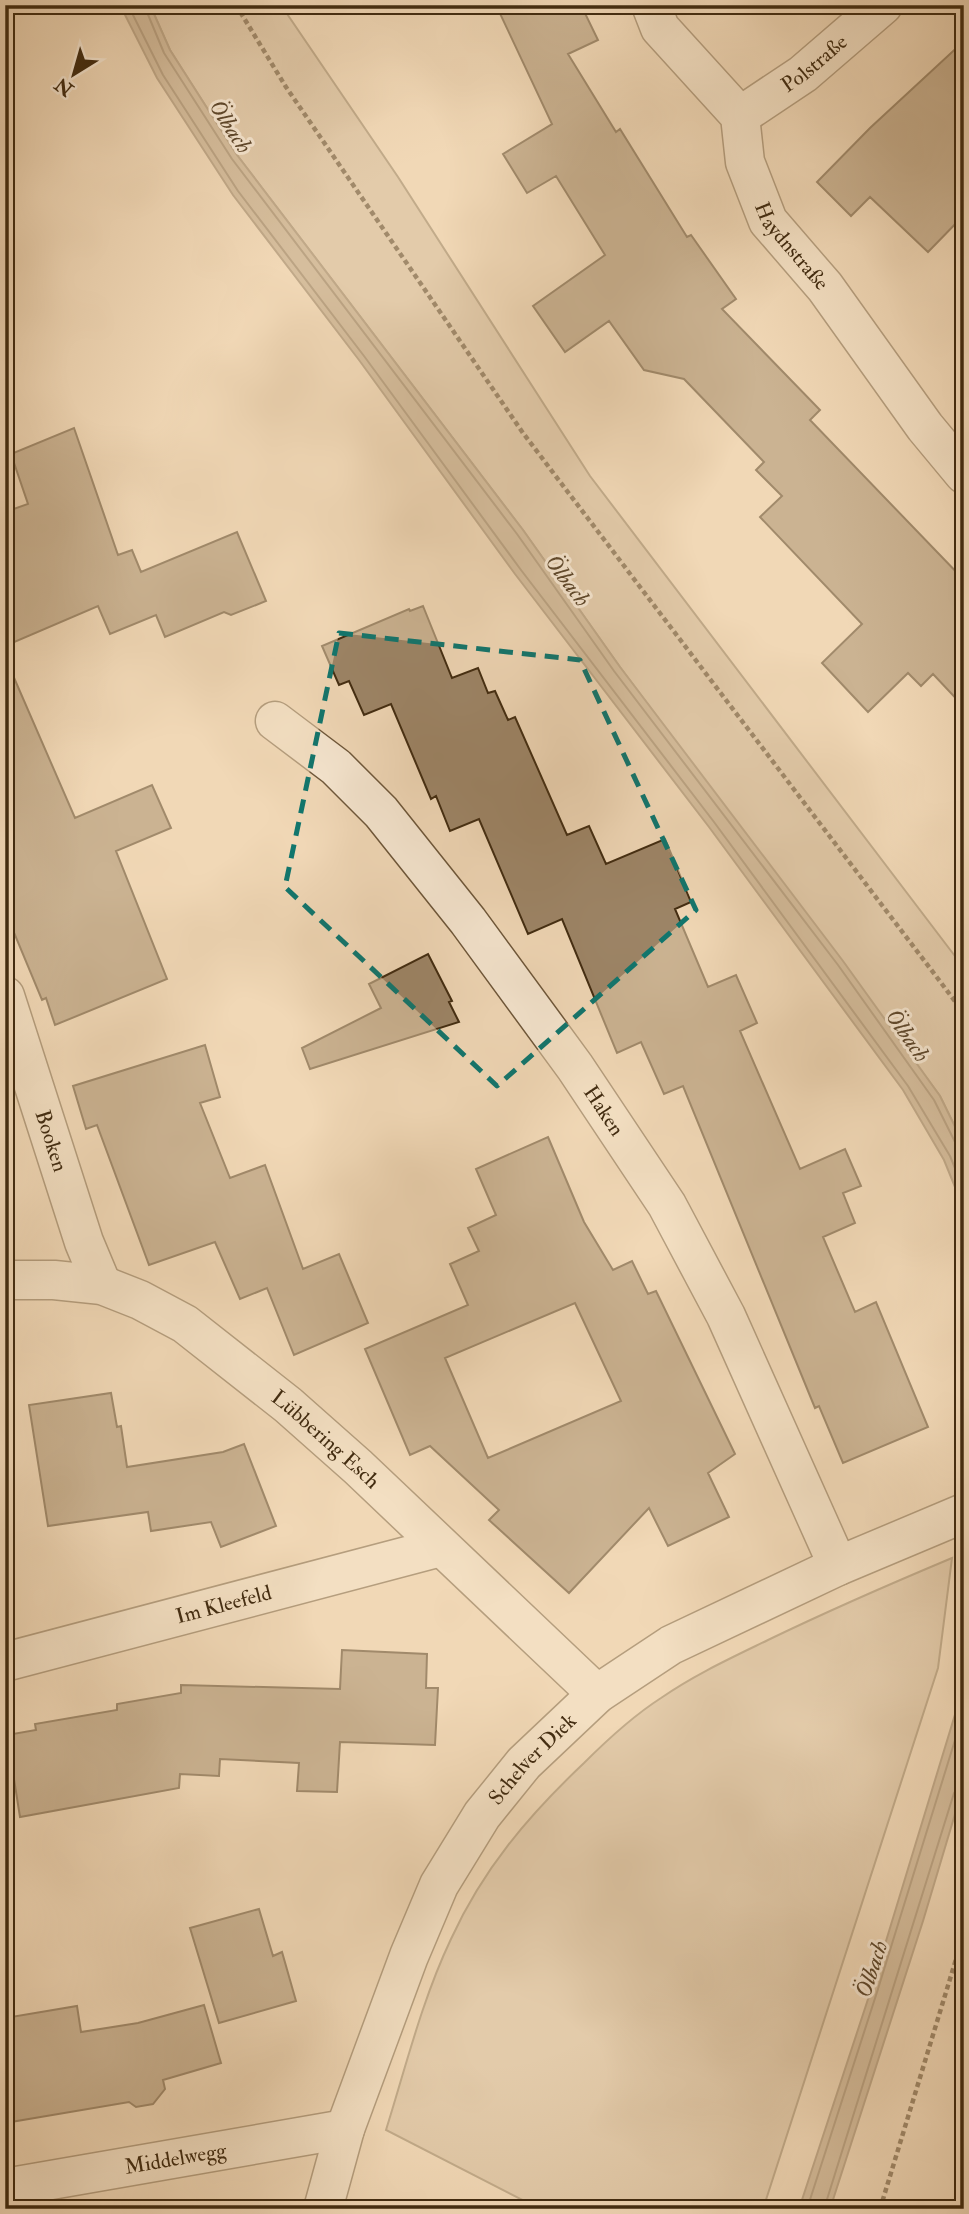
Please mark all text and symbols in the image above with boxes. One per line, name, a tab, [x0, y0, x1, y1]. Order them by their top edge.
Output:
street label: Polstraße	[776, 29, 853, 99]
north arrow	[38, 38, 108, 108]
text: N	[50, 71, 79, 102]
water label: Ölbach	[202, 94, 259, 159]
street label: Haydnstraße	[748, 198, 835, 296]
water label: Ölbach	[538, 548, 597, 612]
water label: Ölbach	[879, 1003, 936, 1068]
street label: Haken	[577, 1080, 630, 1142]
street label: Booken	[28, 1107, 74, 1175]
street label: Lübbering Esch	[266, 1384, 385, 1495]
street label: Im Kleefeld	[173, 1579, 275, 1630]
street label: Schelver Diek	[483, 1708, 582, 1811]
water label: Ölbach	[849, 1937, 894, 2002]
street label: Middelwegg	[123, 2137, 229, 2181]

